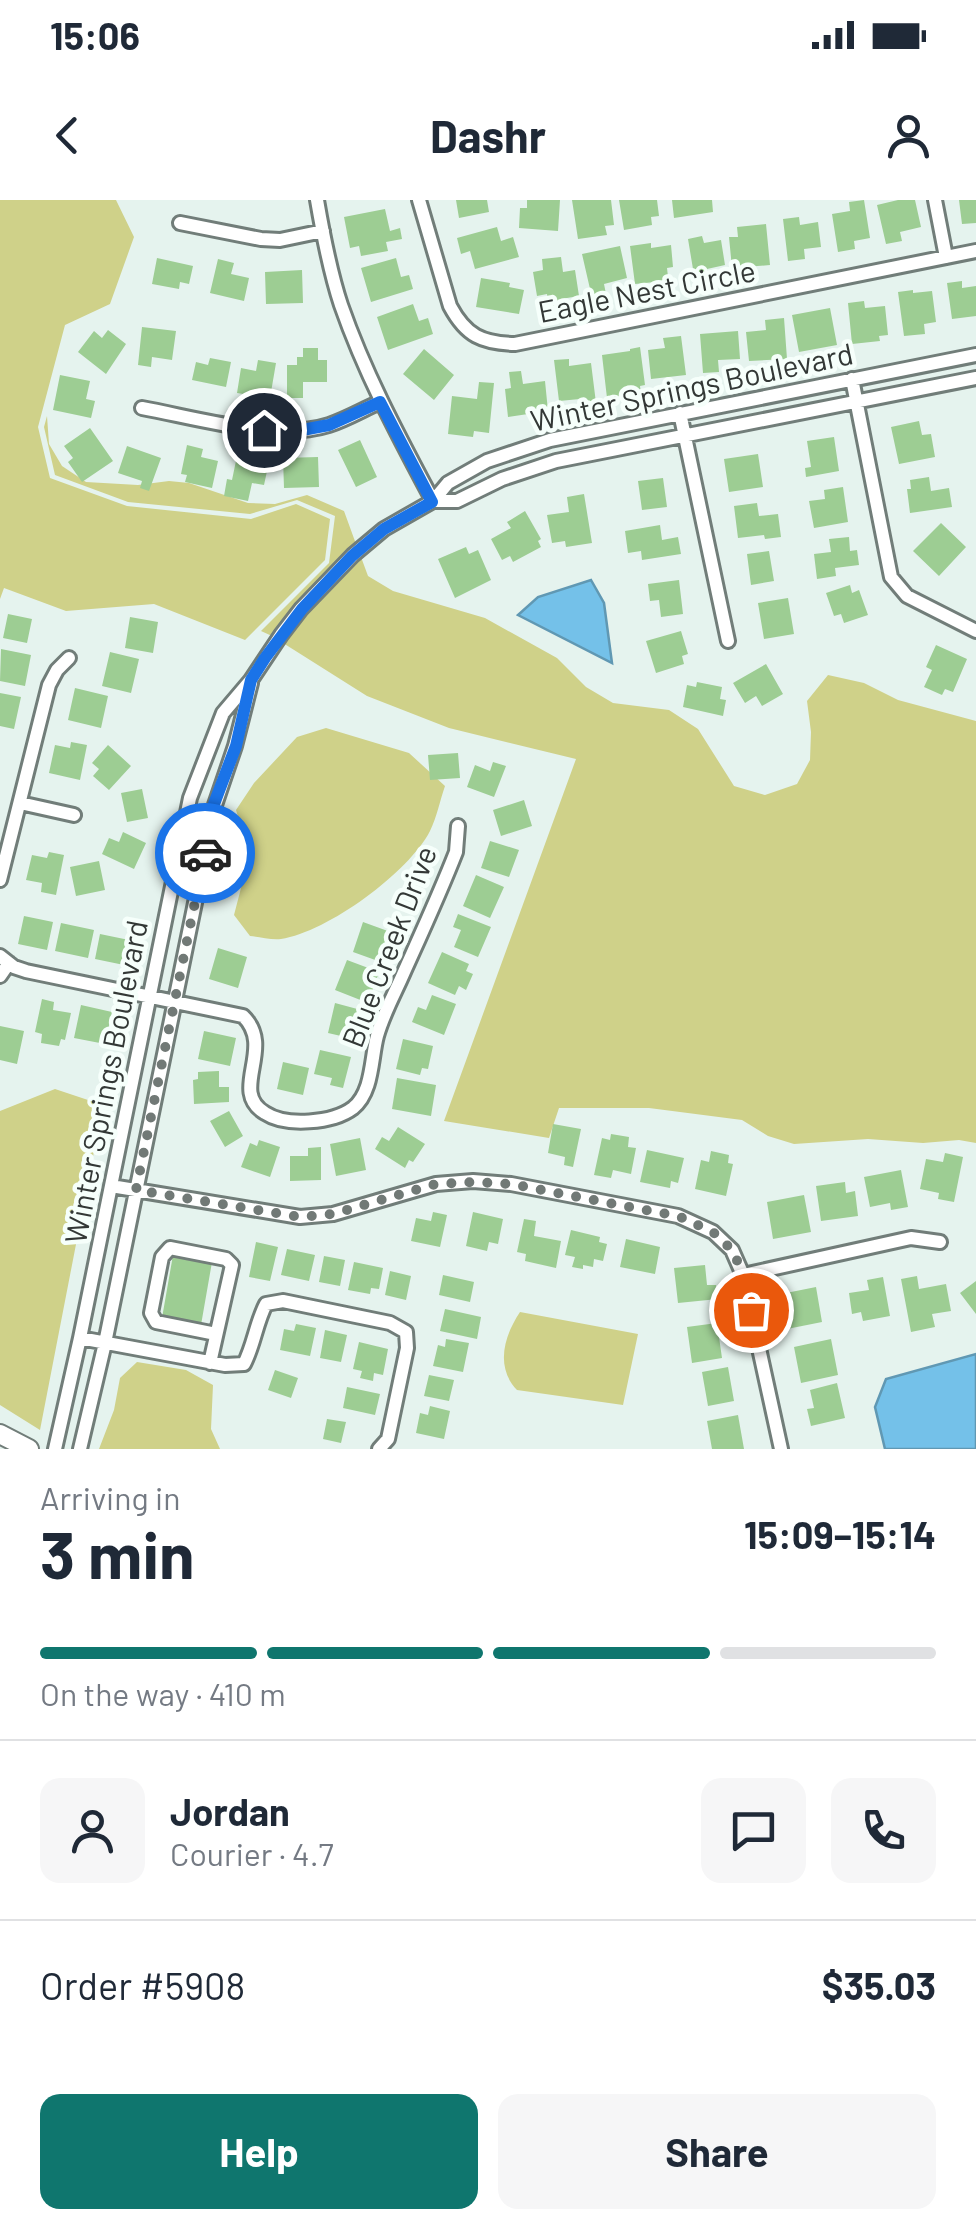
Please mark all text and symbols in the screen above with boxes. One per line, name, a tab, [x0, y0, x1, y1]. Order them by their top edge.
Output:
text: 15:06	[50, 12, 140, 58]
icon: back	[40, 108, 95, 163]
text: Dashr	[430, 108, 546, 162]
icon: person	[881, 108, 936, 163]
street label: Eagle Nest Circle	[535, 251, 758, 329]
street label: Winter Springs Boulevard	[527, 334, 856, 438]
pin	[222, 388, 307, 473]
icon: home	[237, 403, 292, 458]
courier	[155, 803, 255, 903]
icon: car	[178, 826, 233, 881]
street label: Blue Creek Drive	[333, 841, 443, 1052]
street label: Winter Springs Boulevard	[56, 917, 154, 1246]
pin	[709, 1268, 794, 1353]
icon: bag	[724, 1283, 779, 1338]
text: Arriving in	[40, 1478, 180, 1516]
text: 15:09–15:14	[744, 1511, 936, 1557]
text: 3 min	[40, 1514, 195, 1592]
text: On the way · 410 m	[40, 1674, 286, 1712]
button: person	[40, 1778, 145, 1883]
button: chat	[701, 1778, 806, 1883]
button: phone	[831, 1778, 936, 1883]
text: Jordan	[170, 1788, 290, 1834]
text: Courier · 4.7	[170, 1834, 334, 1872]
text: Order #5908	[40, 1962, 245, 2008]
text: $35.03	[822, 1962, 936, 2008]
button: Help	[40, 2094, 478, 2209]
button: Share	[498, 2094, 936, 2209]

